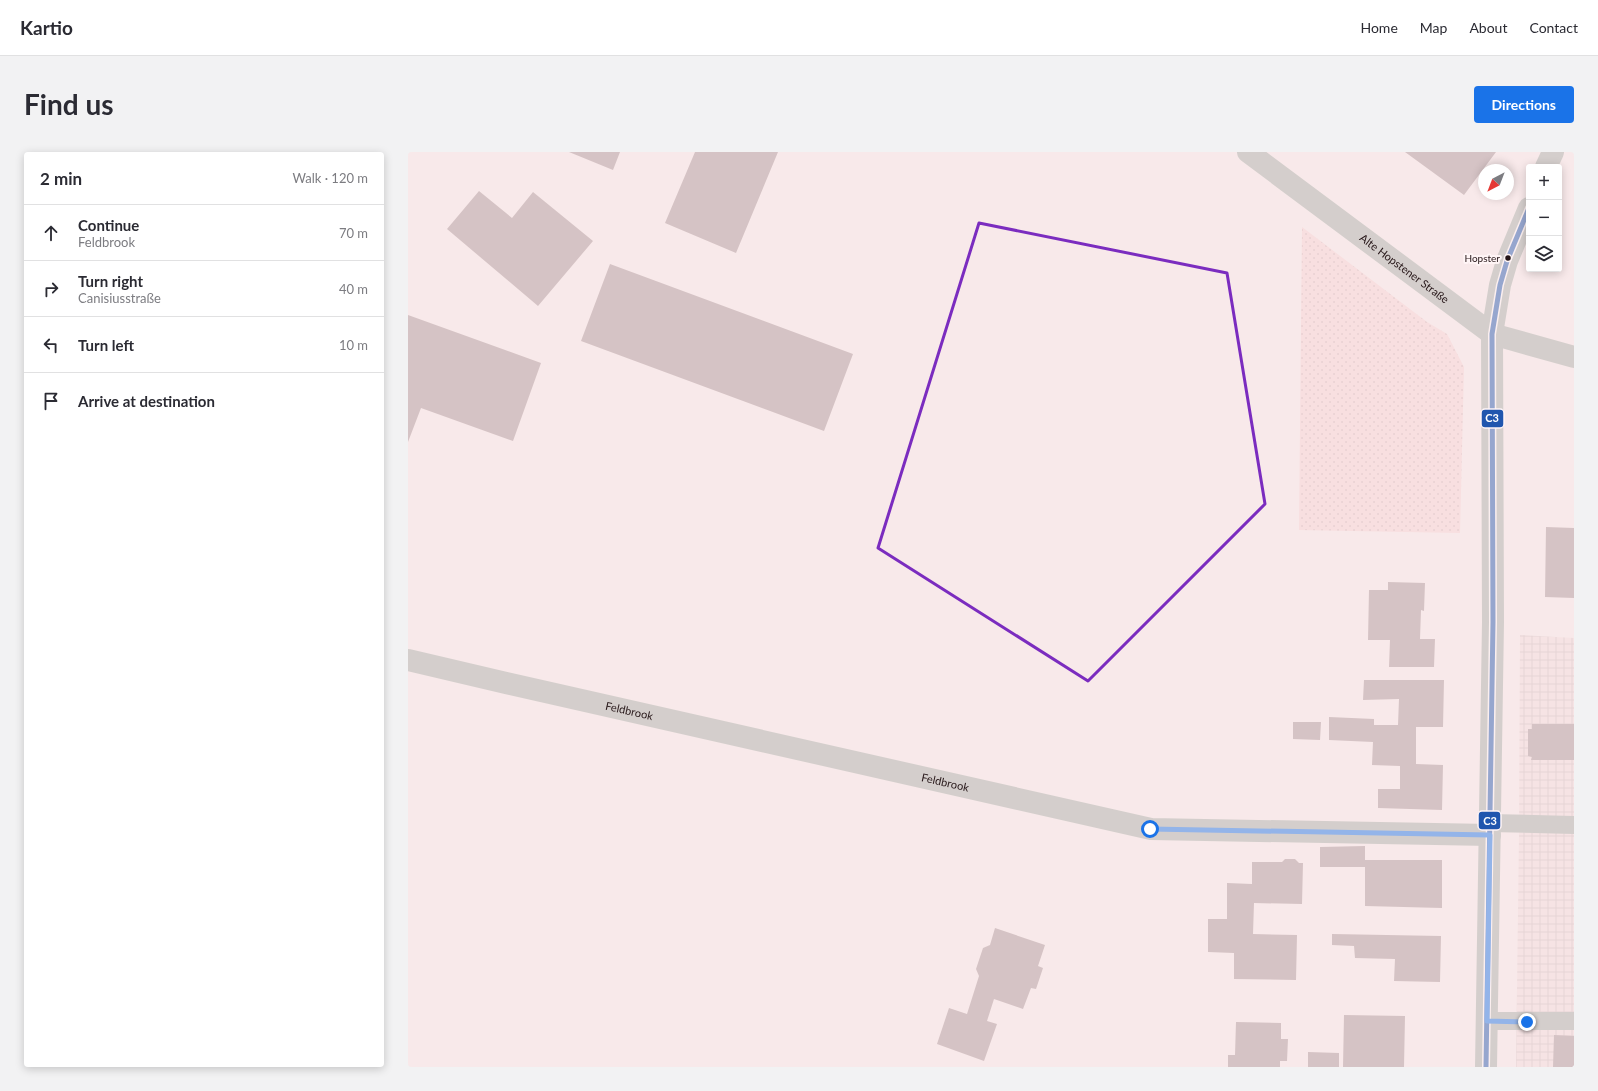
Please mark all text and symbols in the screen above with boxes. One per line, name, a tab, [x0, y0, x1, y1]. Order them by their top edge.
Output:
text: Kartio	[20, 16, 73, 39]
text: Home	[1360, 19, 1398, 36]
text: Map	[1420, 19, 1447, 36]
text: About	[1469, 19, 1507, 36]
text: Contact	[1529, 19, 1578, 36]
button: Directions	[1474, 86, 1574, 123]
text: Find us	[24, 87, 114, 121]
north arrow	[1478, 164, 1514, 200]
map controls	[1526, 164, 1562, 272]
button: +	[1526, 164, 1562, 200]
text: 2 min	[40, 168, 82, 189]
text: Walk · 120 m	[292, 170, 368, 186]
button: −	[1526, 200, 1562, 236]
text: Continue	[78, 216, 139, 234]
icon: ahead	[40, 222, 62, 244]
text: 70 m	[339, 225, 368, 241]
street label: Alte Hopstener Straße	[1358, 231, 1452, 306]
text: Feldbrook	[78, 234, 135, 250]
button: layers	[1526, 236, 1562, 272]
place label: Hopster	[1464, 252, 1500, 264]
marker: Hopster	[1503, 253, 1513, 263]
text: Turn right	[78, 272, 143, 290]
icon: right	[40, 278, 62, 300]
text: 40 m	[339, 281, 368, 297]
text: Canisiusstraße	[78, 290, 161, 306]
icon: left	[40, 334, 62, 356]
text: Turn left	[78, 336, 134, 354]
text: 10 m	[339, 337, 368, 353]
icon: arrive	[40, 390, 62, 412]
text: Arrive at destination	[78, 392, 215, 410]
line badge: C3	[1481, 409, 1504, 428]
text: C3	[1485, 411, 1499, 424]
street label: Feldbrook	[604, 699, 655, 722]
street label: Feldbrook	[920, 770, 971, 794]
line badge: C3	[1478, 811, 1501, 830]
text: C3	[1483, 814, 1497, 827]
route start	[1141, 820, 1159, 838]
route end	[1518, 1013, 1536, 1031]

